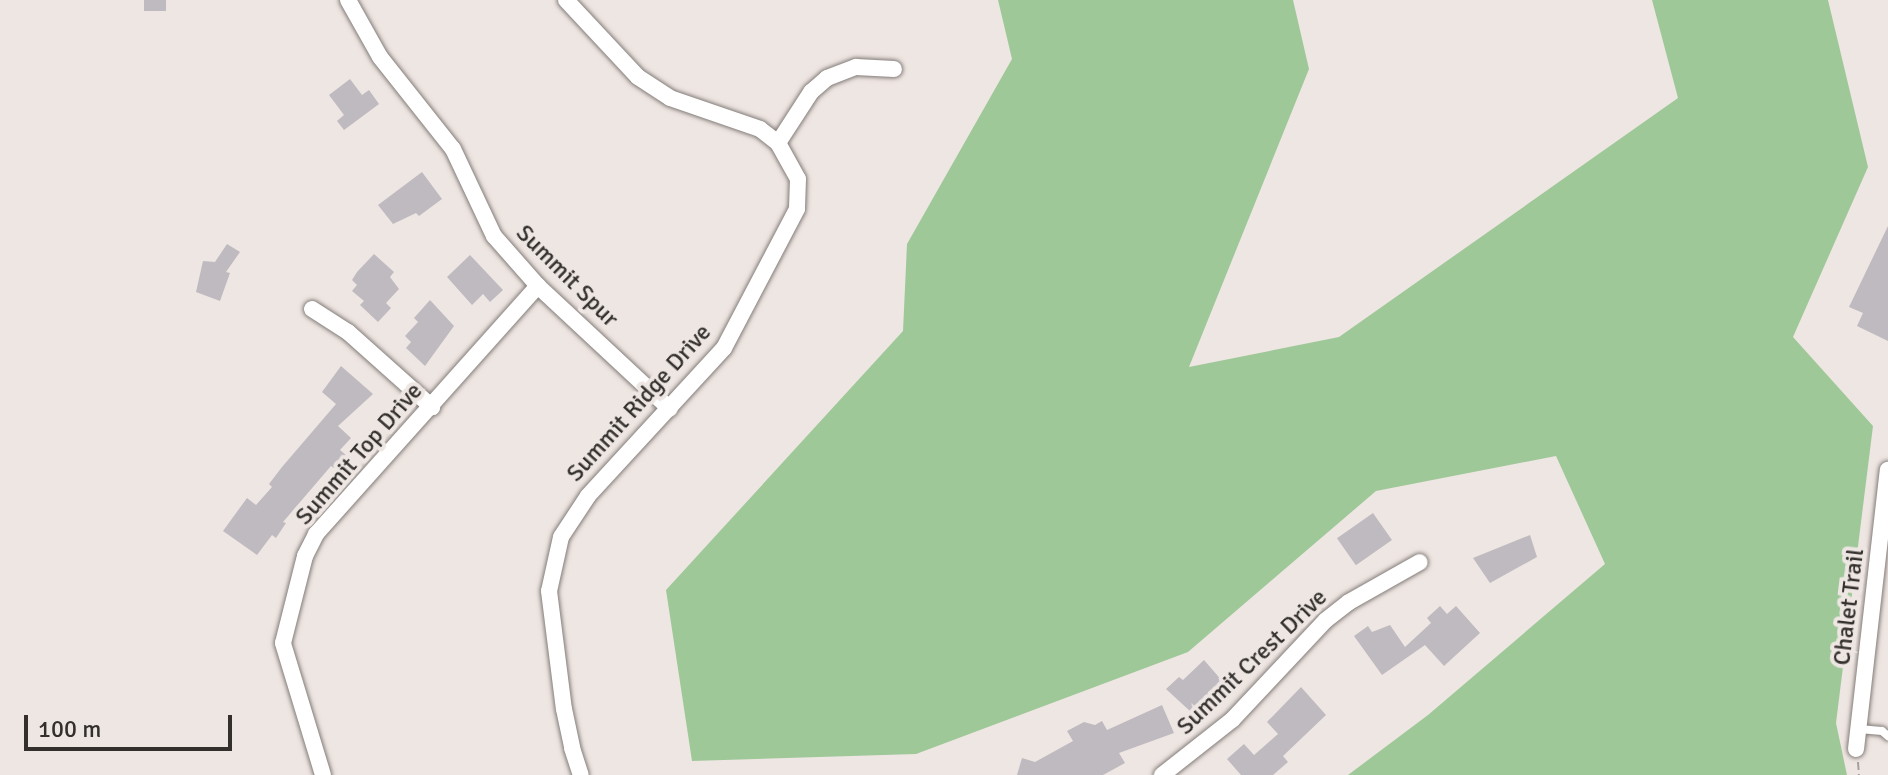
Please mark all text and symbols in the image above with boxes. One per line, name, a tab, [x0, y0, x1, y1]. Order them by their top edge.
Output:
street label: Summit Spur	[510, 219, 624, 333]
street label: Summit Ridge Drive	[561, 318, 717, 488]
street label: Summit Top Drive	[289, 377, 429, 531]
street label: Chalet Trail	[1828, 547, 1870, 667]
street label: Summit Crest Drive	[1171, 583, 1333, 741]
scale bar	[28, 699, 236, 749]
text: 100 m	[38, 714, 101, 744]

